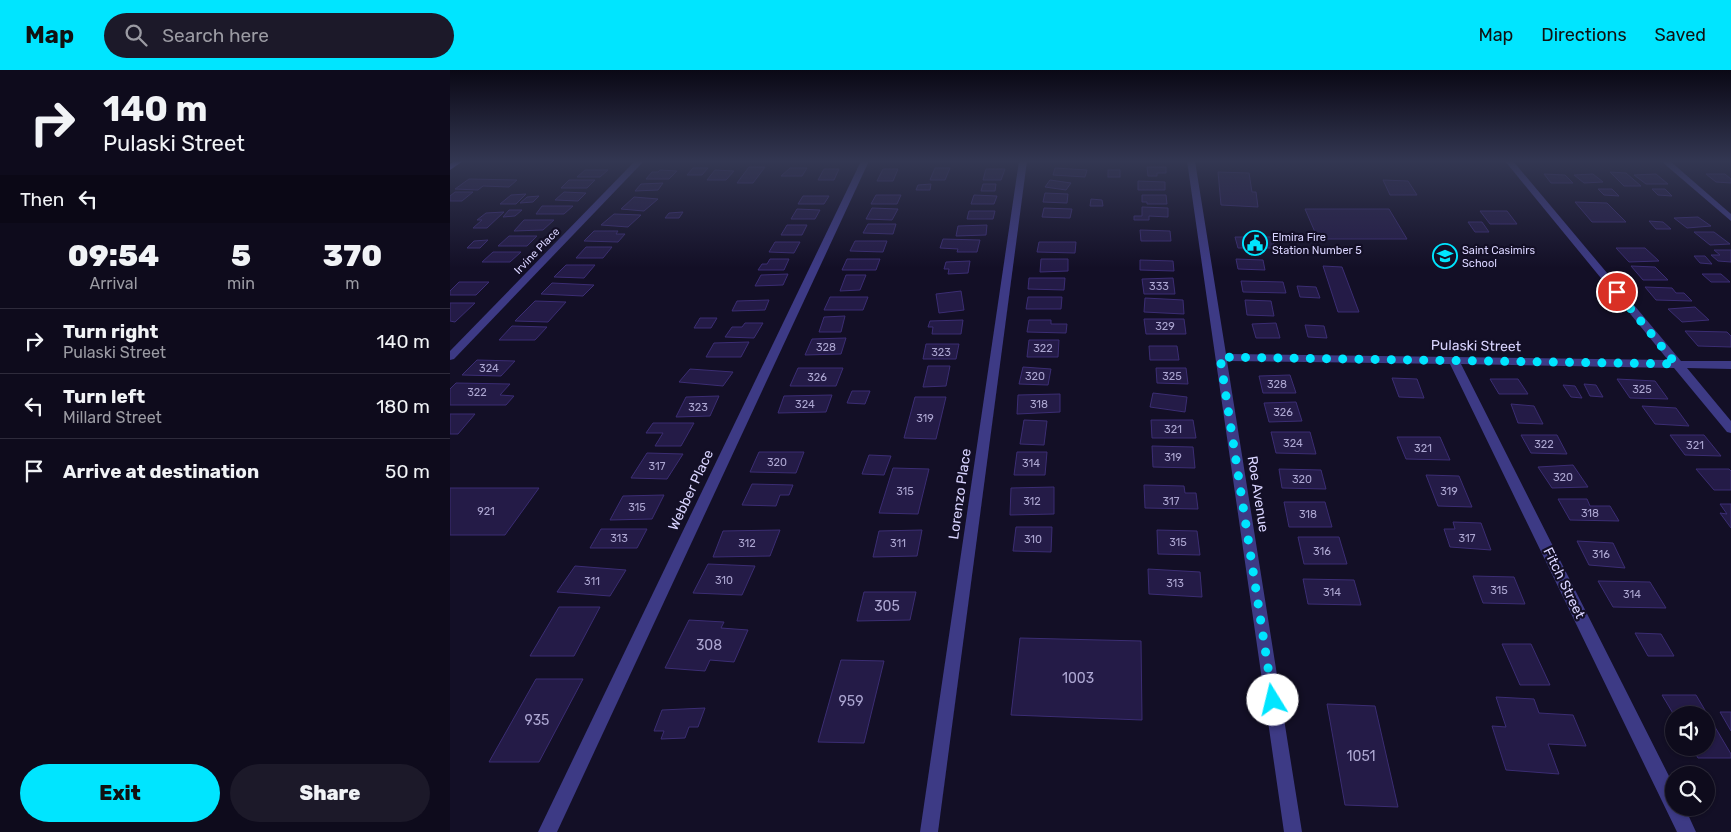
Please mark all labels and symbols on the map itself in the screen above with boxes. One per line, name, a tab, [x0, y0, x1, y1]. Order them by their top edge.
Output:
street label: Irvine Place	[512, 225, 562, 277]
public building icon: Elmira Fire Station Number 5	[1242, 230, 1268, 256]
place label: Elmira Fire Station Number 5	[1272, 231, 1362, 257]
school or university icon: Saint Casimirs School	[1432, 243, 1458, 269]
place label: Saint Casimirs School	[1462, 244, 1535, 270]
pin	[1596, 271, 1638, 313]
house number: 333	[1149, 280, 1169, 293]
house number: 329	[1155, 320, 1175, 333]
street label: Pulaski Street	[1431, 337, 1522, 355]
house number: 328	[816, 341, 836, 354]
house number: 322	[1033, 342, 1053, 355]
house number: 323	[931, 346, 951, 359]
house number: 324	[479, 362, 499, 375]
house number: 320	[1025, 370, 1045, 383]
house number: 325	[1162, 370, 1182, 383]
house number: 326	[807, 371, 827, 384]
house number: 328	[1267, 378, 1287, 391]
house number: 325	[1632, 383, 1652, 396]
house number: 322	[467, 386, 487, 399]
house number: 324	[795, 398, 815, 411]
house number: 318	[1030, 398, 1048, 411]
house number: 323	[688, 401, 708, 414]
house number: 326	[1273, 406, 1293, 419]
house number: 319	[916, 412, 934, 425]
house number: 321	[1164, 423, 1182, 436]
house number: 324	[1283, 437, 1303, 450]
house number: 322	[1534, 438, 1554, 451]
house number: 321	[1686, 439, 1704, 452]
house number: 321	[1414, 442, 1432, 455]
street label: Webber Place	[665, 447, 717, 533]
street label: Lorenzo Place	[945, 447, 975, 540]
house number: 319	[1164, 451, 1182, 464]
street label: Roe Avenue	[1244, 455, 1272, 534]
house number: 320	[767, 456, 787, 469]
house number: 314	[1022, 457, 1040, 470]
house number: 317	[649, 460, 666, 473]
house number: 320	[1553, 471, 1573, 484]
house number: 320	[1292, 473, 1312, 486]
house number: 315	[896, 485, 914, 498]
house number: 319	[1440, 485, 1458, 498]
house number: 312	[1023, 495, 1041, 508]
house number: 317	[1163, 495, 1180, 508]
house number: 315	[628, 501, 646, 514]
house number: 921	[477, 505, 495, 518]
house number: 318	[1581, 507, 1599, 520]
house number: 318	[1299, 508, 1317, 521]
house number: 313	[610, 532, 628, 545]
house number: 317	[1459, 532, 1476, 545]
house number: 310	[1024, 533, 1042, 546]
house number: 315	[1169, 536, 1187, 549]
house number: 312	[738, 537, 756, 550]
house number: 311	[890, 537, 906, 550]
house number: 316	[1313, 545, 1331, 558]
street label: Fitch Street	[1539, 545, 1589, 622]
house number: 316	[1592, 548, 1610, 561]
house number: 310	[715, 574, 733, 587]
house number: 311	[584, 575, 600, 588]
house number: 313	[1166, 577, 1184, 590]
house number: 315	[1490, 584, 1508, 597]
house number: 314	[1323, 586, 1341, 599]
house number: 314	[1623, 588, 1641, 601]
house number: 305	[874, 598, 900, 615]
house number: 308	[696, 637, 722, 654]
house number: 1003	[1062, 670, 1094, 687]
position arrow	[1246, 673, 1298, 725]
house number: 959	[839, 693, 863, 710]
house number: 935	[525, 712, 549, 729]
house number: 1051	[1347, 748, 1375, 765]

